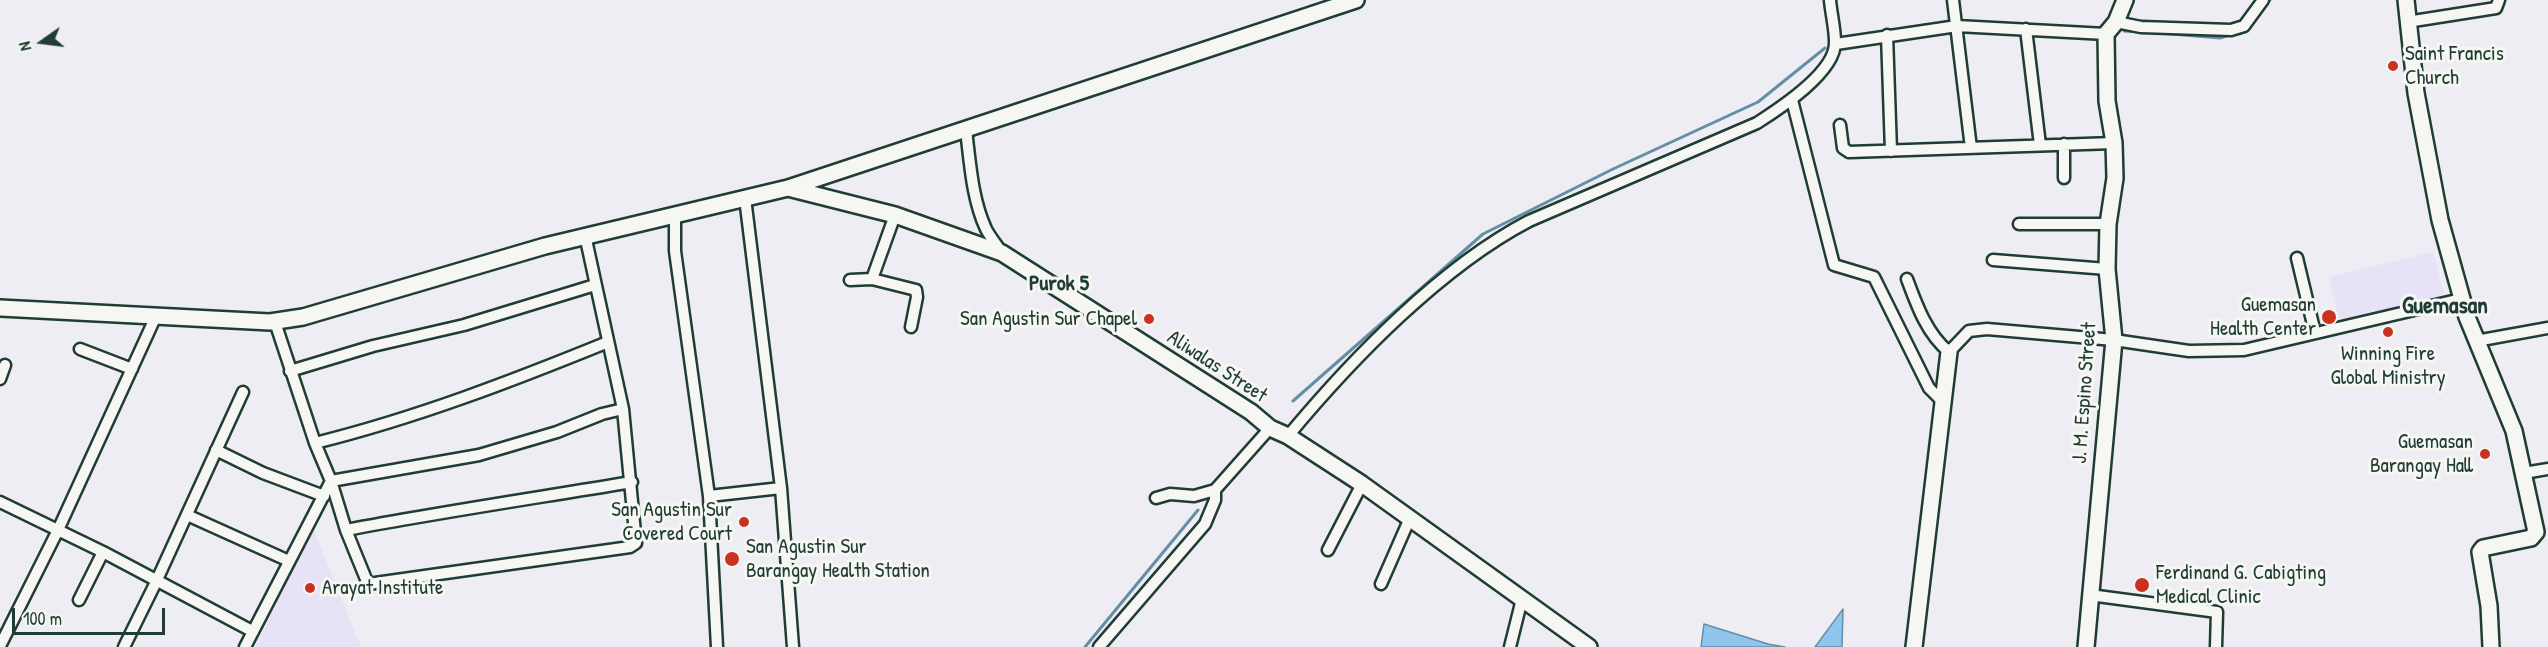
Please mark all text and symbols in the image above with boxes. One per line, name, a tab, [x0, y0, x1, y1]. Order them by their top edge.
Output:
north arrow	[12, 12, 72, 72]
text: N	[13, 40, 36, 53]
place label: Saint Francis Church	[2405, 41, 2504, 91]
marker: Saint Francis Church	[2386, 59, 2400, 73]
district label: Purok 5	[1029, 271, 1089, 297]
place label: Guemasan Health Center	[2210, 292, 2316, 342]
district label: Guemasan	[2402, 293, 2488, 321]
place label: San Agustin Sur Chapel	[960, 306, 1137, 332]
marker: Guemasan Health Center	[2320, 308, 2338, 326]
marker: San Agustin Sur Chapel	[1142, 312, 1156, 326]
street label: J. M. Espino Street	[2067, 321, 2103, 465]
street label: Aliwalas Street	[1162, 325, 1272, 409]
marker: Winning Fire Global Ministry	[2381, 325, 2395, 339]
place label: Winning Fire Global Ministry	[2330, 341, 2446, 391]
place label: Guemasan Barangay Hall	[2370, 429, 2473, 479]
marker: Guemasan Barangay Hall	[2478, 447, 2492, 461]
place label: San Agustin Sur Covered Court	[611, 497, 732, 547]
marker: San Agustin Sur Covered Court	[737, 515, 751, 529]
place label: San Agustin Sur Barangay Health Station	[746, 534, 930, 584]
marker: San Agustin Sur Barangay Health Station	[723, 550, 741, 568]
place label: Ferdinand G. Cabigting Medical Clinic	[2156, 560, 2326, 610]
place label: Arayat Institute	[322, 575, 443, 601]
marker: Ferdinand G. Cabigting Medical Clinic	[2133, 576, 2151, 594]
marker: Arayat Institute	[303, 581, 317, 595]
scale bar	[15, 596, 168, 634]
text: 100 m	[23, 606, 62, 631]

